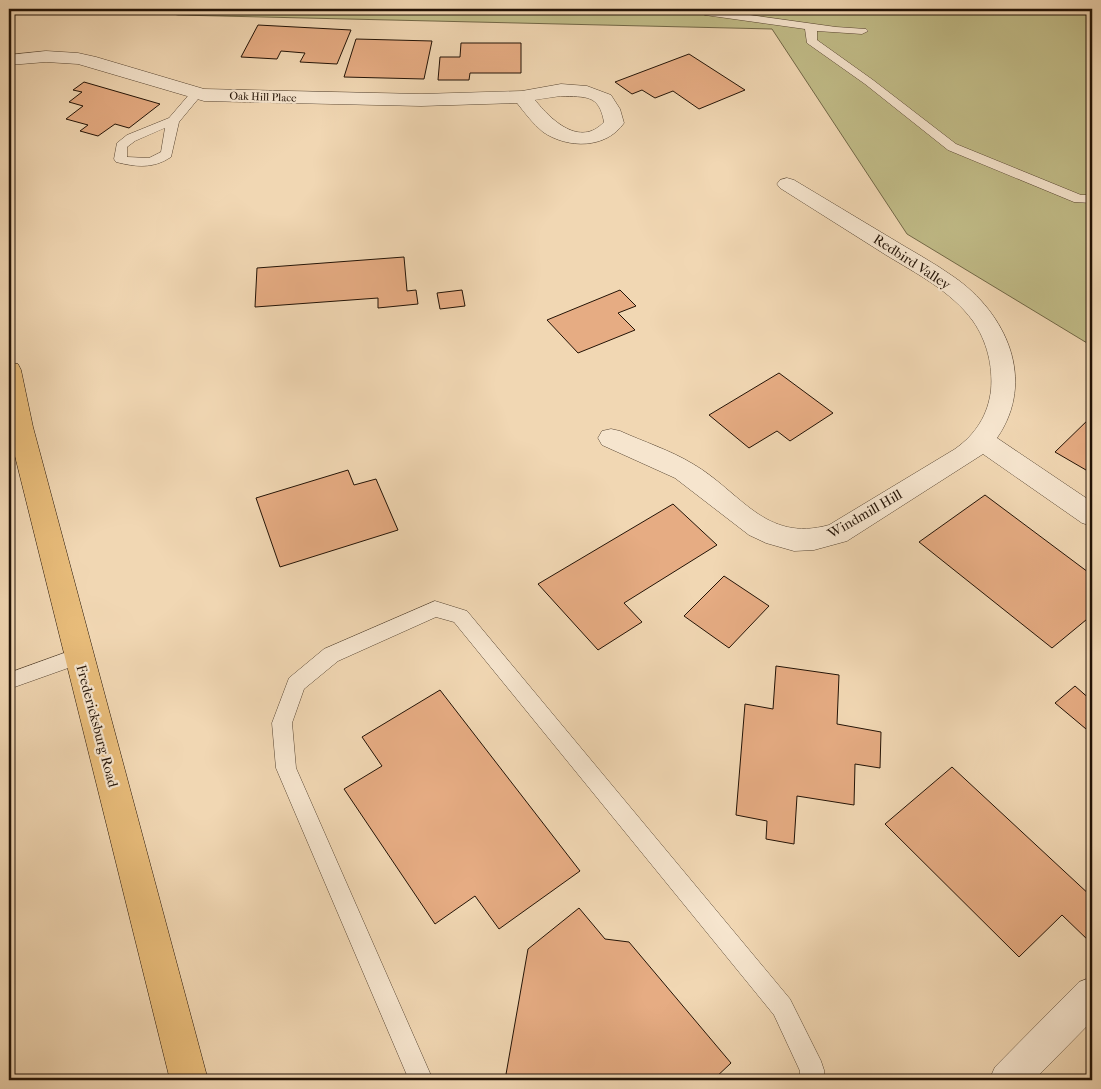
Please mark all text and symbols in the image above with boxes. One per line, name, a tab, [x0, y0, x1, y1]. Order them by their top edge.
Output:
street label: Oak Hill Place	[229, 89, 297, 105]
street label: Redbird Valley	[870, 231, 954, 294]
street label: Windmill Hill	[824, 486, 905, 543]
street label: Fredericksburg Road	[72, 663, 122, 789]

